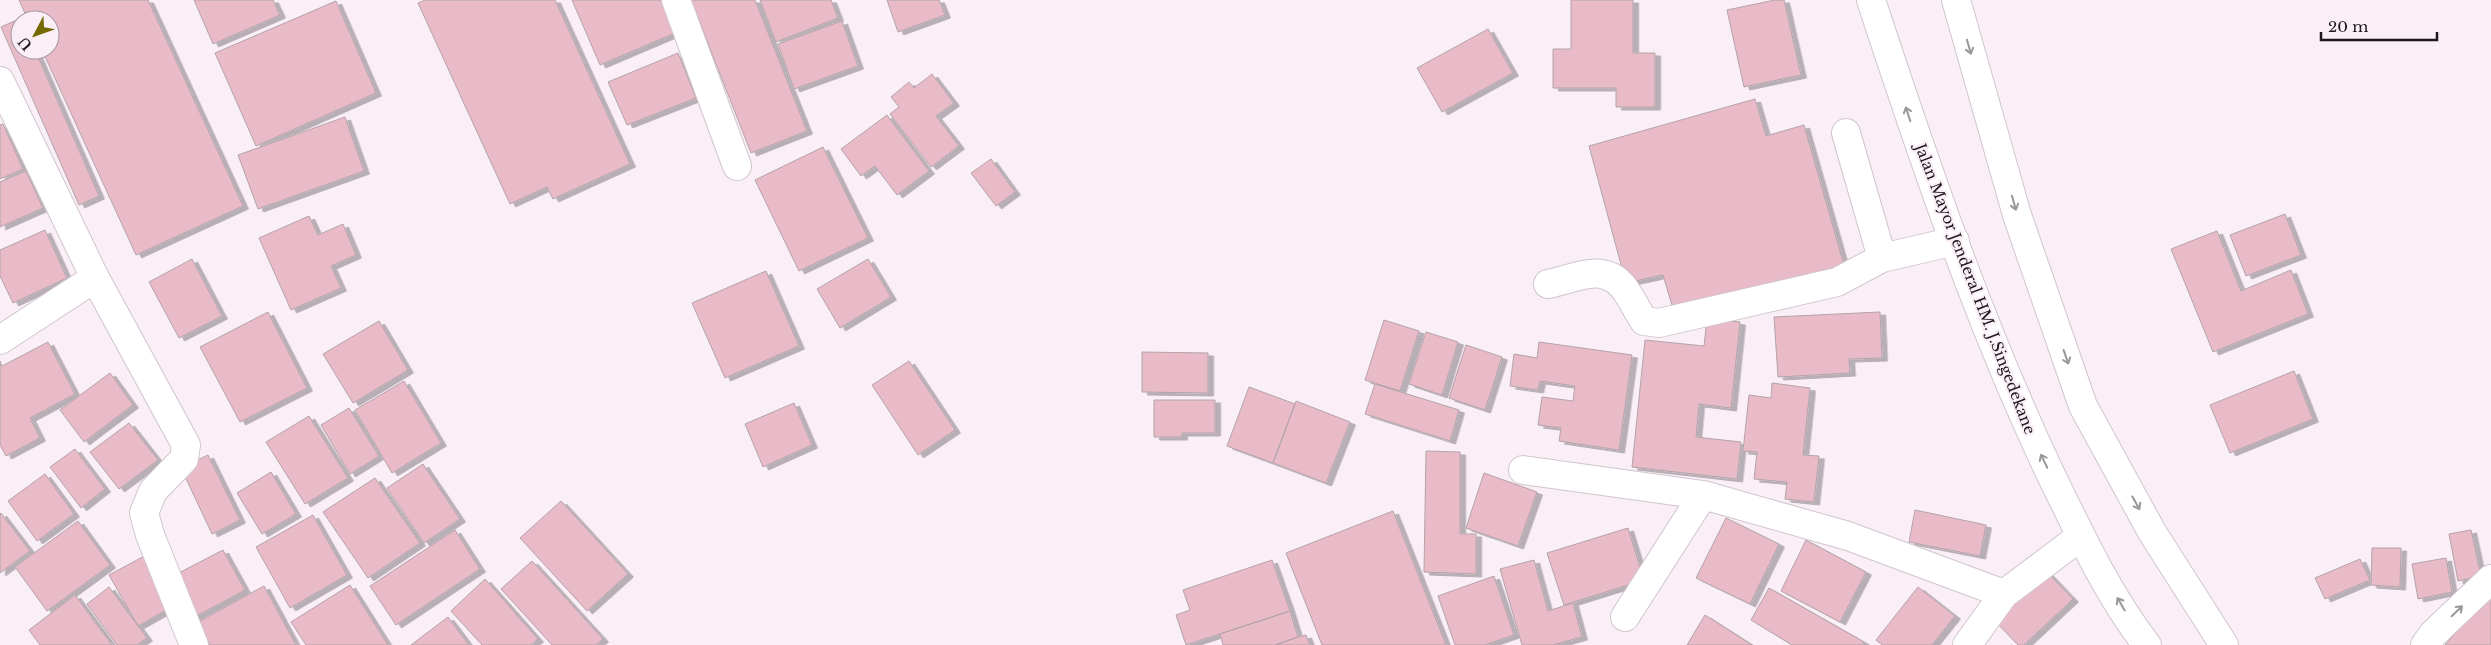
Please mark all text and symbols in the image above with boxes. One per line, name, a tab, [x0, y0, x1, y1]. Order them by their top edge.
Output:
north arrow	[10, 10, 60, 60]
scale bar	[2321, 10, 2437, 42]
text: 20 m	[2328, 17, 2368, 36]
text: U	[14, 32, 36, 54]
one-way arrow	[1965, 38, 1975, 54]
one-way arrow	[1903, 107, 1913, 123]
street label: Jalan Mayor Jenderal HM. J.Singedekane	[1910, 139, 2040, 437]
one-way arrow	[2010, 195, 2019, 211]
one-way arrow	[2062, 349, 2071, 364]
one-way arrow	[2039, 454, 2049, 469]
one-way arrow	[2132, 495, 2141, 510]
one-way arrow	[2115, 598, 2125, 612]
one-way arrow	[2451, 605, 2463, 617]

